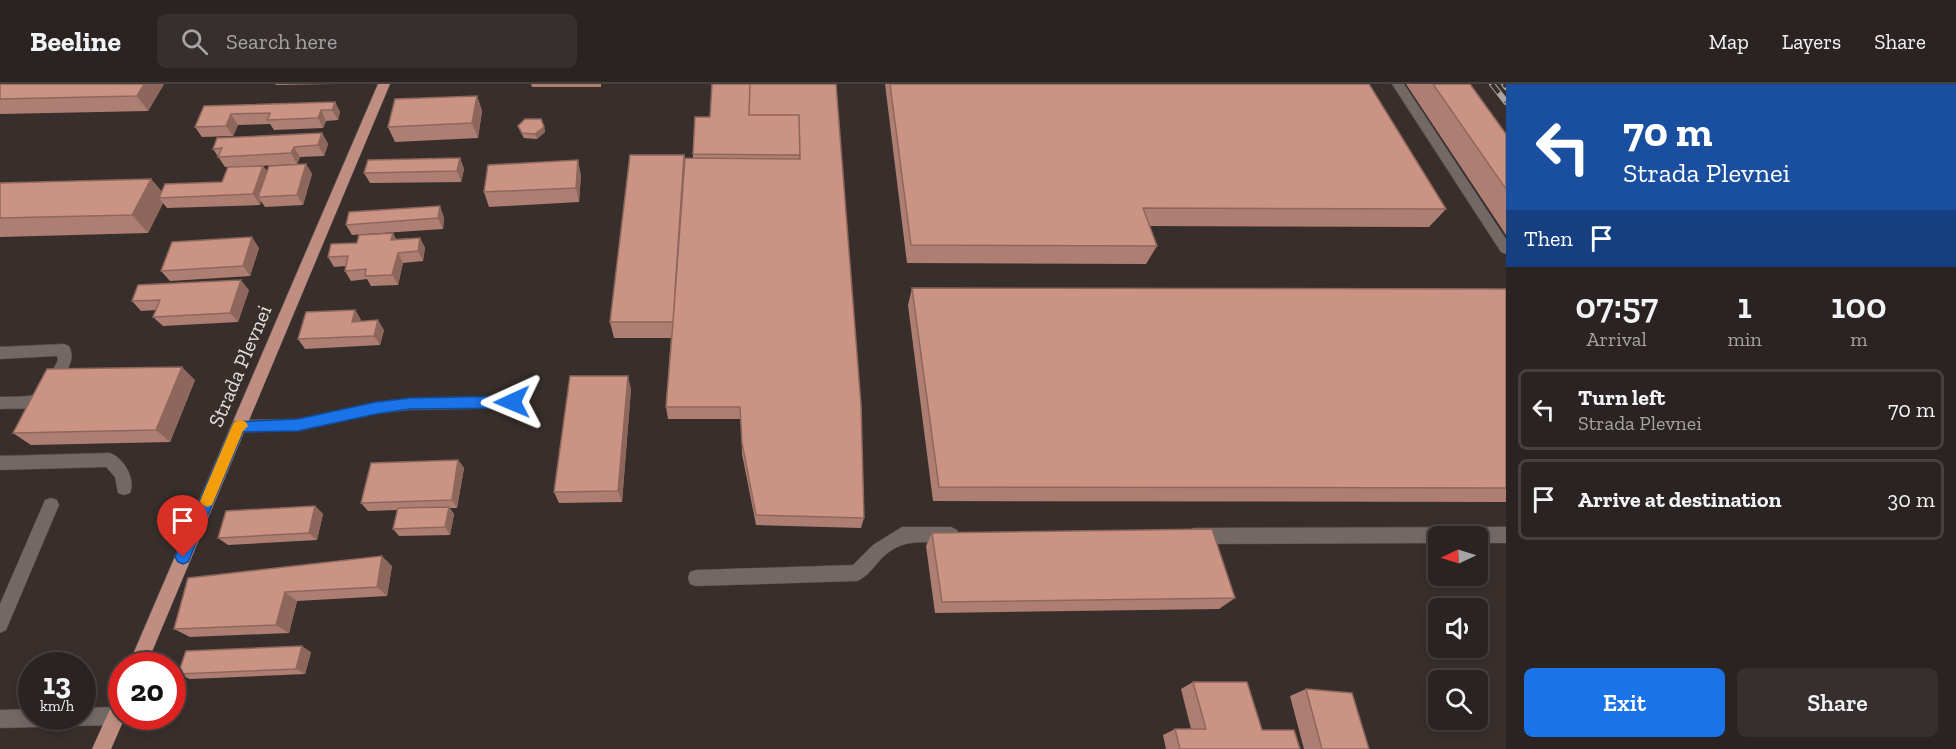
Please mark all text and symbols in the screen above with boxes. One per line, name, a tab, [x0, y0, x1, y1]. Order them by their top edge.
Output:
search box	[157, 14, 577, 68]
text: Beeline	[30, 25, 121, 58]
icon: search	[178, 25, 211, 58]
text: Search here	[226, 28, 337, 55]
text: Map	[1709, 29, 1749, 54]
text: Layers	[1782, 29, 1841, 54]
text: Share	[1874, 29, 1926, 54]
text: 70 m	[1623, 106, 1713, 157]
icon: left	[1524, 108, 1602, 186]
text: Strada Plevnei	[1623, 157, 1790, 189]
icon: arrive	[1585, 222, 1618, 255]
text: Then	[1524, 225, 1573, 252]
text: 07:57	[1575, 284, 1658, 327]
text: 1	[1737, 284, 1752, 327]
text: 100	[1831, 284, 1887, 327]
street label: Strada Plevnei	[203, 301, 276, 431]
text: Arrival	[1587, 327, 1647, 351]
text: min	[1727, 327, 1762, 351]
text: m	[1850, 327, 1867, 351]
position arrow	[480, 370, 544, 434]
text: Turn left	[1578, 384, 1665, 411]
icon: left	[1527, 393, 1560, 426]
text: 70 m	[1888, 396, 1935, 423]
text: Strada Plevnei	[1578, 411, 1702, 435]
icon: arrive	[1527, 483, 1560, 516]
text: Arrive at destination	[1578, 486, 1781, 513]
text: 30 m	[1888, 486, 1935, 513]
pin	[157, 495, 208, 557]
icon: arrive	[166, 504, 199, 537]
north arrow	[1428, 526, 1488, 586]
map controls	[1428, 526, 1488, 730]
button: sound	[1428, 598, 1488, 658]
speed limit sign: 20	[108, 652, 186, 730]
text: 13	[43, 666, 71, 702]
button: Exit	[1524, 668, 1725, 737]
button: Share	[1737, 668, 1938, 737]
button: search	[1428, 670, 1488, 730]
text: km/h	[40, 697, 74, 715]

